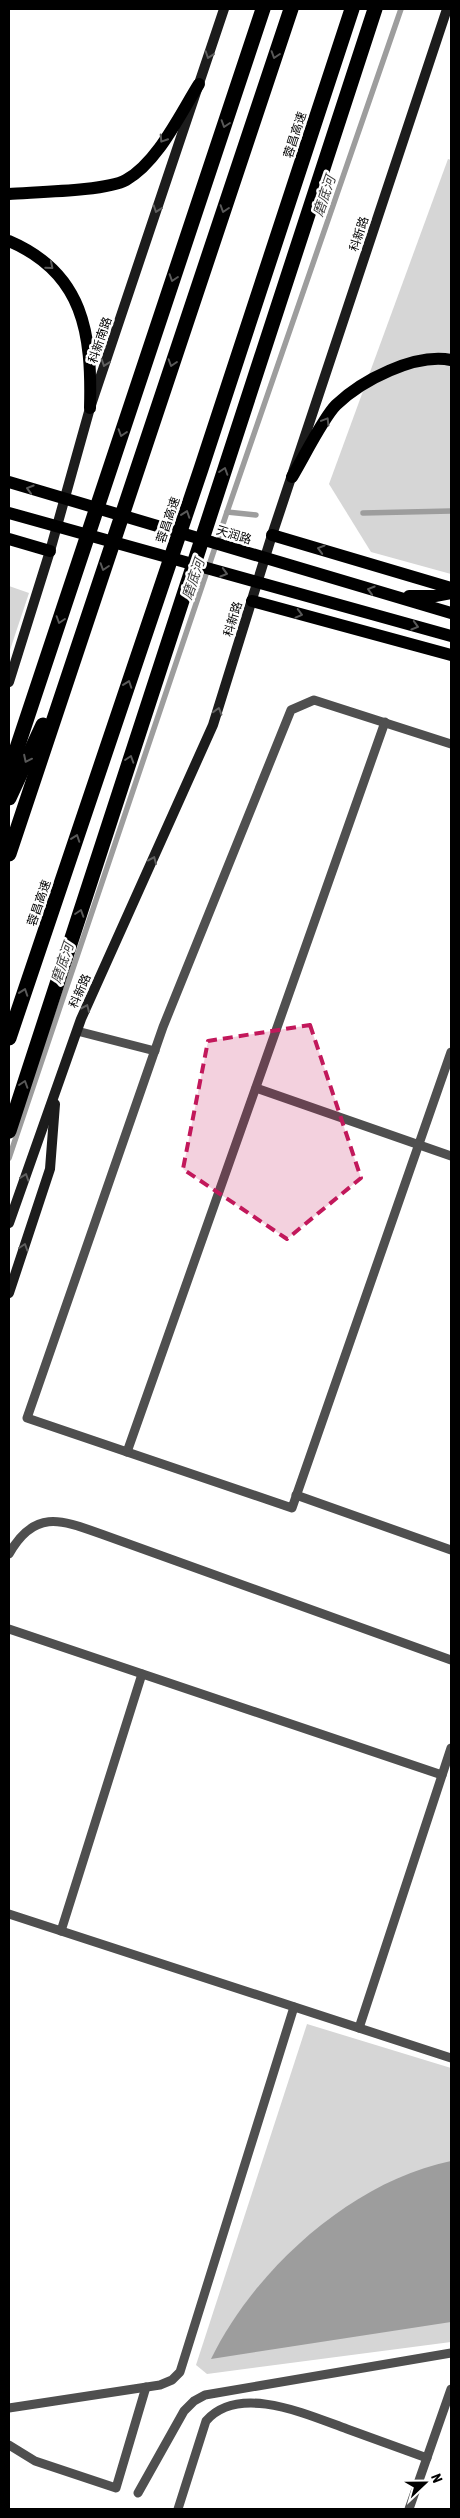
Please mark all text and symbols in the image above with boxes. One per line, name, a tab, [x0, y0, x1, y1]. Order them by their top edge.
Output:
one-way arrow	[204, 50, 214, 59]
one-way arrow	[271, 50, 281, 59]
street label: 蓉昌高速	[281, 110, 309, 160]
one-way arrow	[220, 119, 230, 128]
one-way arrow	[160, 134, 170, 143]
water label: 磨底河	[310, 171, 339, 218]
one-way arrow	[153, 204, 163, 213]
one-way arrow	[220, 204, 230, 213]
street label: 科新路	[347, 215, 371, 253]
one-way arrow	[44, 260, 53, 269]
one-way arrow	[169, 274, 179, 282]
street label: 科新南路	[86, 315, 114, 365]
one-way arrow	[101, 358, 111, 367]
one-way arrow	[168, 359, 178, 367]
one-way arrow	[320, 417, 330, 426]
one-way arrow	[118, 428, 128, 436]
one-way arrow	[218, 467, 228, 476]
one-way arrow	[27, 484, 35, 494]
street label: 蓉昌高速	[154, 495, 182, 545]
one-way arrow	[180, 510, 190, 519]
street label: 天润路	[215, 523, 253, 547]
one-way arrow	[317, 545, 325, 555]
water label: 磨底河	[179, 554, 208, 601]
one-way arrow	[100, 563, 110, 571]
one-way arrow	[220, 568, 228, 578]
one-way arrow	[367, 585, 375, 595]
street label: 科新路	[221, 600, 245, 638]
one-way arrow	[294, 608, 302, 618]
one-way arrow	[56, 615, 66, 624]
one-way arrow	[410, 620, 419, 631]
one-way arrow	[123, 681, 133, 689]
one-way arrow	[212, 707, 222, 715]
one-way arrow	[23, 754, 33, 763]
one-way arrow	[124, 755, 134, 763]
one-way arrow	[71, 835, 81, 843]
one-way arrow	[146, 856, 157, 865]
street label: 蓉昌高速	[25, 878, 53, 928]
one-way arrow	[74, 910, 84, 918]
water label: 磨底河	[48, 938, 77, 985]
street label: 科新路	[66, 972, 94, 1010]
one-way arrow	[19, 989, 29, 997]
one-way arrow	[79, 1004, 90, 1013]
one-way arrow	[18, 1081, 28, 1089]
one-way arrow	[19, 1173, 29, 1182]
one-way arrow	[18, 1243, 28, 1252]
north arrow	[400, 2458, 450, 2508]
text: N	[428, 2471, 446, 2485]

